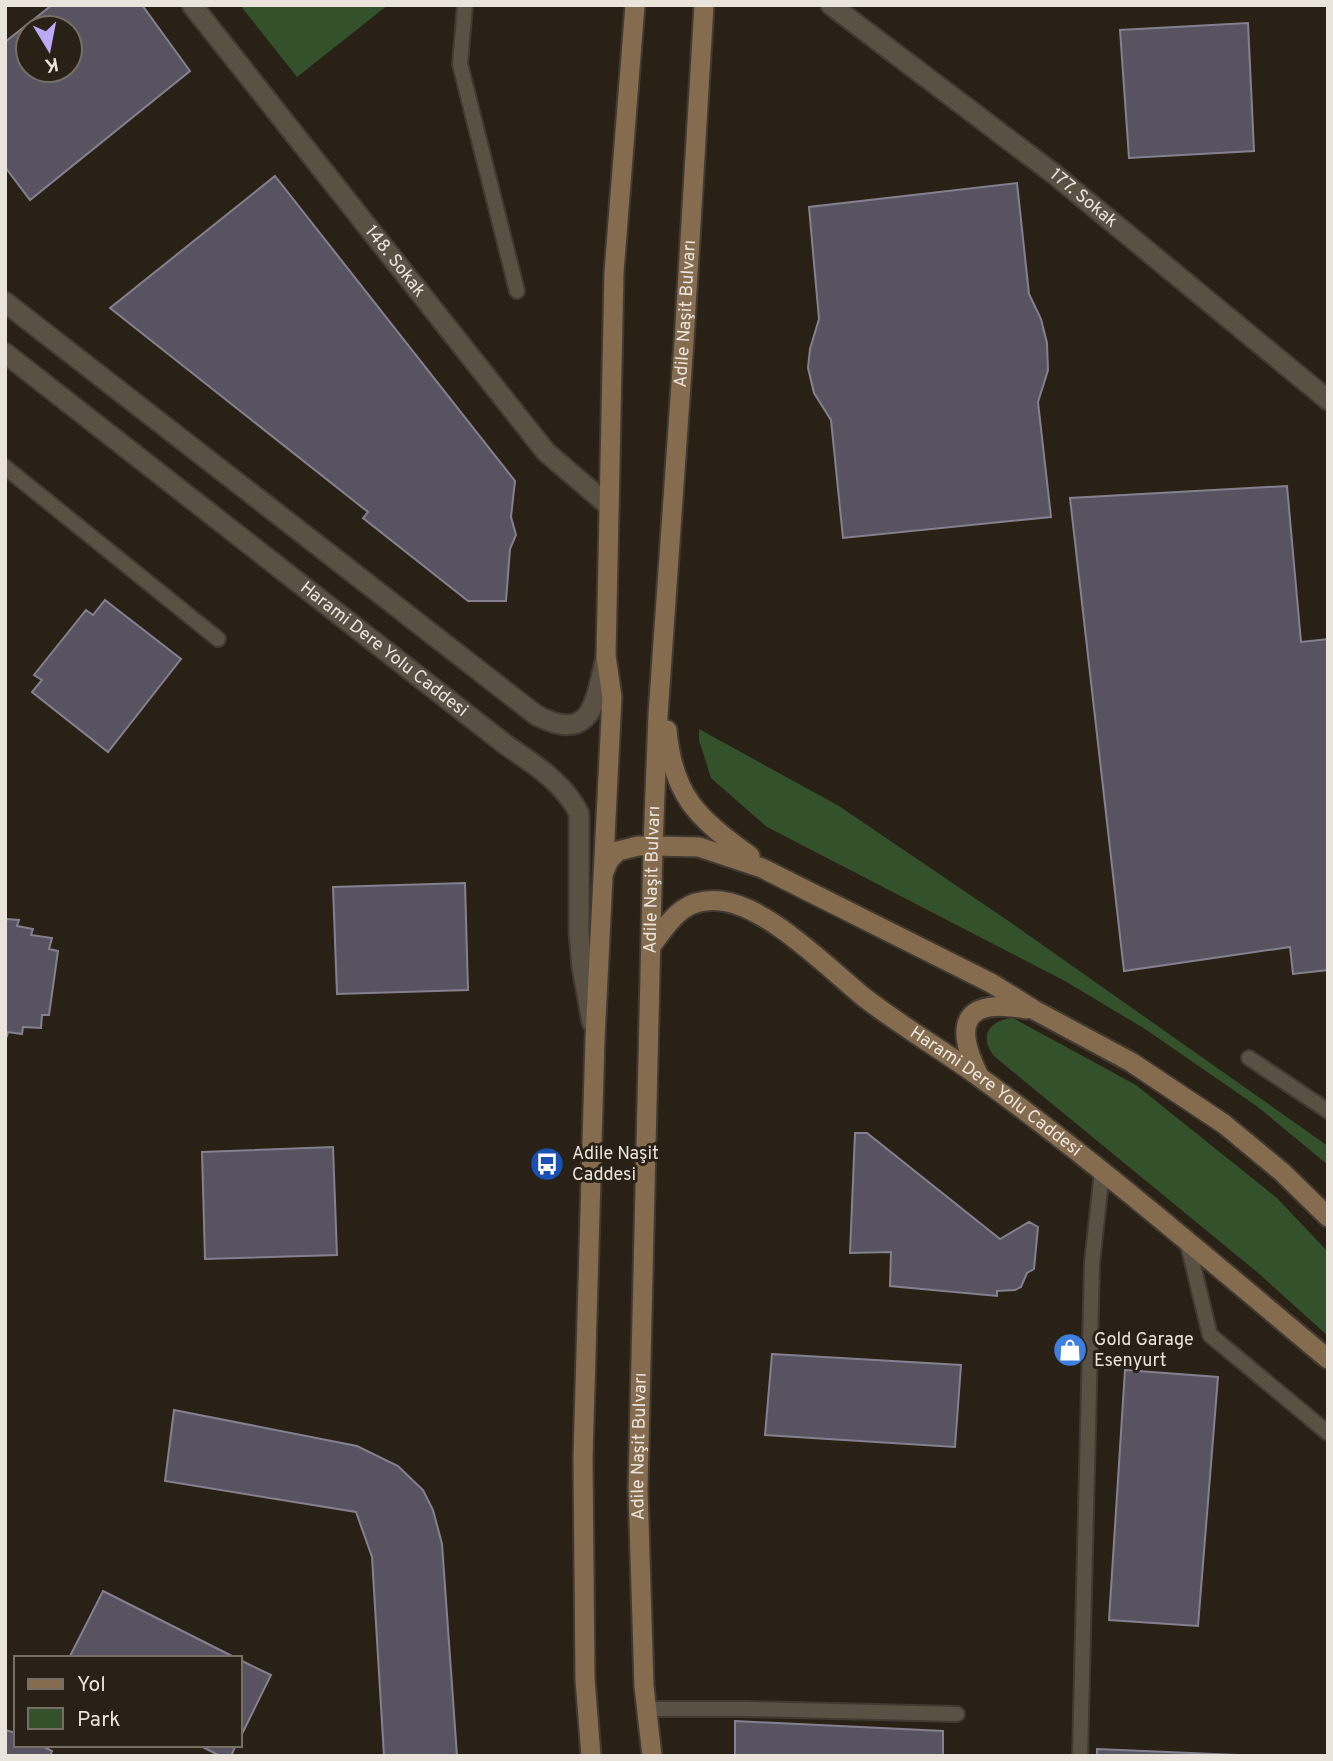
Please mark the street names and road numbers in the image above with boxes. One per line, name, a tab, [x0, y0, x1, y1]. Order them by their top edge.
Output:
street label: 177. Sokak	[1045, 164, 1122, 233]
street label: 148. Sokak	[359, 221, 431, 302]
street label: Adile Naşit Bulvarı	[669, 239, 701, 388]
street label: Harami Dere Yolu Caddesi	[295, 577, 472, 722]
street label: Adile Naşit Bulvarı	[639, 805, 666, 954]
street label: Harami Dere Yolu Caddesi	[905, 1021, 1086, 1162]
street label: Adile Naşit Bulvarı	[627, 1372, 652, 1521]

